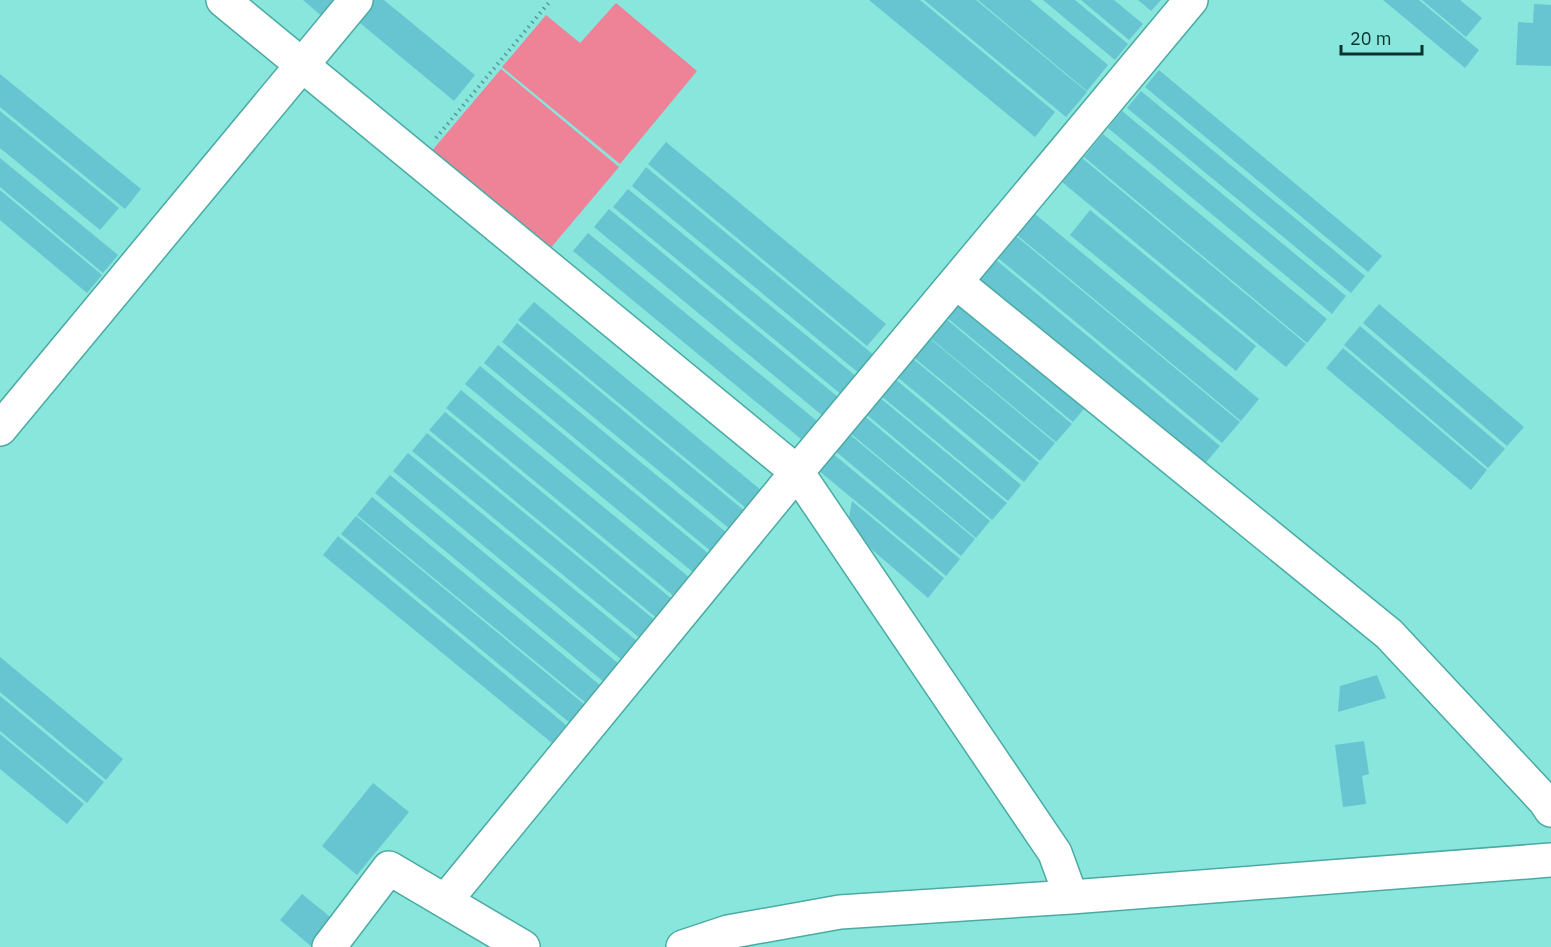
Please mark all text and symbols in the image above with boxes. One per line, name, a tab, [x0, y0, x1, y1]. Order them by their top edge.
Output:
scale bar	[1341, 18, 1422, 56]
text: 20 m	[1350, 27, 1392, 50]

